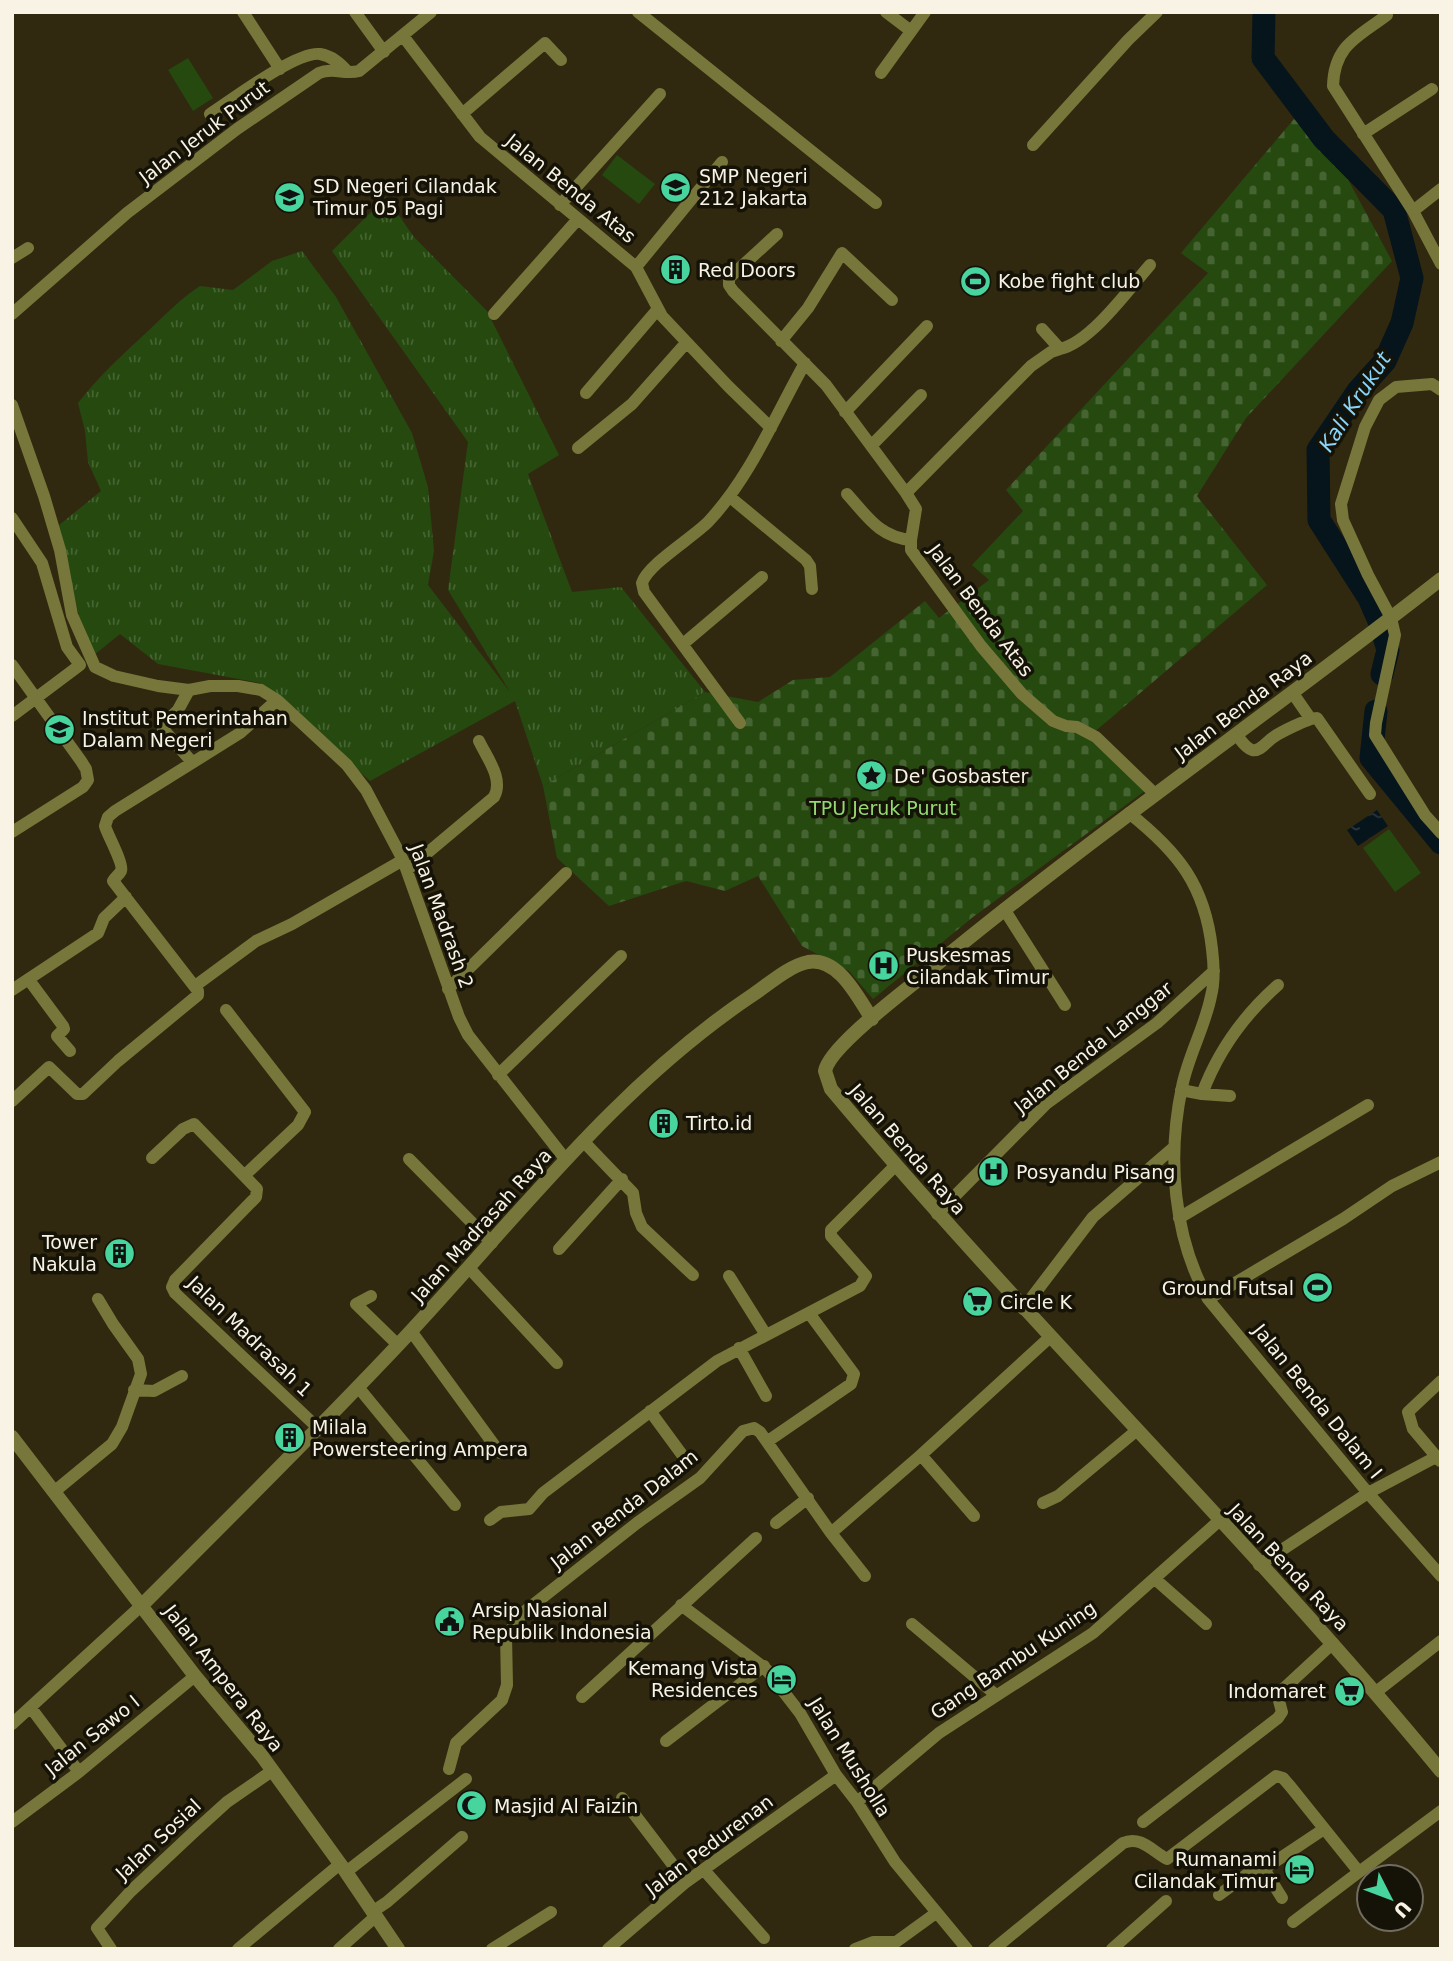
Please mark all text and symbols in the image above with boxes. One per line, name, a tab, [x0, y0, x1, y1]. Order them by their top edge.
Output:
street label: Jalan Jeruk Purut	[134, 76, 273, 189]
street label: Jalan Benda Atas	[501, 128, 640, 247]
place label: SMP Negeri 212 Jakarta	[699, 165, 808, 209]
school or university icon: SMP Negeri 212 Jakarta	[659, 170, 693, 204]
place label: SD Negeri Cilandak Timur 05 Pagi	[312, 175, 497, 219]
school or university icon: SD Negeri Cilandak Timur 05 Pagi	[273, 180, 307, 214]
building icon: Red Doors	[658, 253, 692, 287]
place label: Red Doors	[698, 259, 796, 281]
sports icon: Kobe fight club	[958, 264, 992, 298]
place label: Kobe fight club	[998, 270, 1140, 292]
water label: Kali Krukut	[1314, 347, 1396, 456]
street label: Jalan Benda Atas	[923, 539, 1038, 681]
street label: Jalan Benda Raya	[1169, 646, 1316, 764]
place label: Institut Pemerintahan Dalam Negeri	[82, 707, 288, 751]
school or university icon: Institut Pemerintahan Dalam Negeri	[42, 712, 76, 746]
place icon: De' Gosbaster	[854, 759, 888, 793]
place label: De' Gosbaster	[894, 765, 1029, 787]
park label: TPU Jeruk Purut	[808, 797, 957, 819]
street label: Jalan Madrash 2	[405, 840, 478, 991]
place label: Puskesmas Cilandak Timur	[906, 944, 1049, 988]
hospital icon: Puskesmas Cilandak Timur	[866, 949, 900, 983]
street label: Jalan Benda Langgar	[1009, 976, 1176, 1118]
street label: Jalan Benda Raya	[845, 1078, 971, 1219]
building icon: Tirto.id	[646, 1106, 680, 1140]
place label: Tirto.id	[685, 1112, 752, 1134]
street label: Jalan Madrasah Raya	[406, 1144, 556, 1307]
hospital icon: Posyandu Pisang	[976, 1155, 1010, 1189]
place label: Posyandu Pisang	[1016, 1161, 1175, 1183]
place label: Tower Nakula	[32, 1231, 97, 1275]
building icon: Tower Nakula	[103, 1236, 137, 1270]
street label: Jalan Madrasah 1	[183, 1271, 316, 1401]
sports icon: Ground Futsal	[1300, 1271, 1334, 1305]
place label: Ground Futsal	[1162, 1277, 1294, 1299]
supermarket icon: Circle K	[960, 1285, 994, 1319]
place label: Circle K	[1000, 1291, 1072, 1313]
street label: Jalan Benda Dalam I	[1248, 1319, 1387, 1483]
place label: Milala Powersteering Ampera	[312, 1416, 528, 1460]
building icon: Milala Powersteering Ampera	[272, 1421, 306, 1455]
street label: Jalan Benda Dalam	[545, 1445, 702, 1574]
street label: Jalan Benda Raya	[1224, 1498, 1354, 1635]
street label: Gang Bambu Kuning	[926, 1596, 1100, 1724]
street label: Jalan Ampera Raya	[159, 1599, 288, 1756]
place label: Arsip Nasional Republik Indonesia	[472, 1599, 652, 1643]
public building icon: Arsip Nasional Republik Indonesia	[432, 1604, 466, 1638]
place label: Kemang Vista Residences	[628, 1657, 758, 1701]
hotel icon: Kemang Vista Residences	[764, 1662, 798, 1696]
supermarket icon: Indomaret	[1332, 1674, 1366, 1708]
place label: Indomaret	[1228, 1680, 1326, 1702]
street label: Jalan Sawo I	[40, 1690, 144, 1780]
street label: Jalan Musholla	[804, 1692, 895, 1821]
mosque icon: Masjid Al Faizin	[454, 1789, 488, 1823]
street label: Jalan Pedurenan	[640, 1790, 777, 1901]
street label: Jalan Sosial	[110, 1794, 205, 1885]
place label: Masjid Al Faizin	[494, 1795, 638, 1817]
place label: Rumanami Cilandak Timur	[1134, 1848, 1277, 1892]
hotel icon: Rumanami Cilandak Timur	[1283, 1853, 1317, 1887]
north arrow	[1355, 1863, 1425, 1933]
text: U	[1389, 1896, 1416, 1922]

